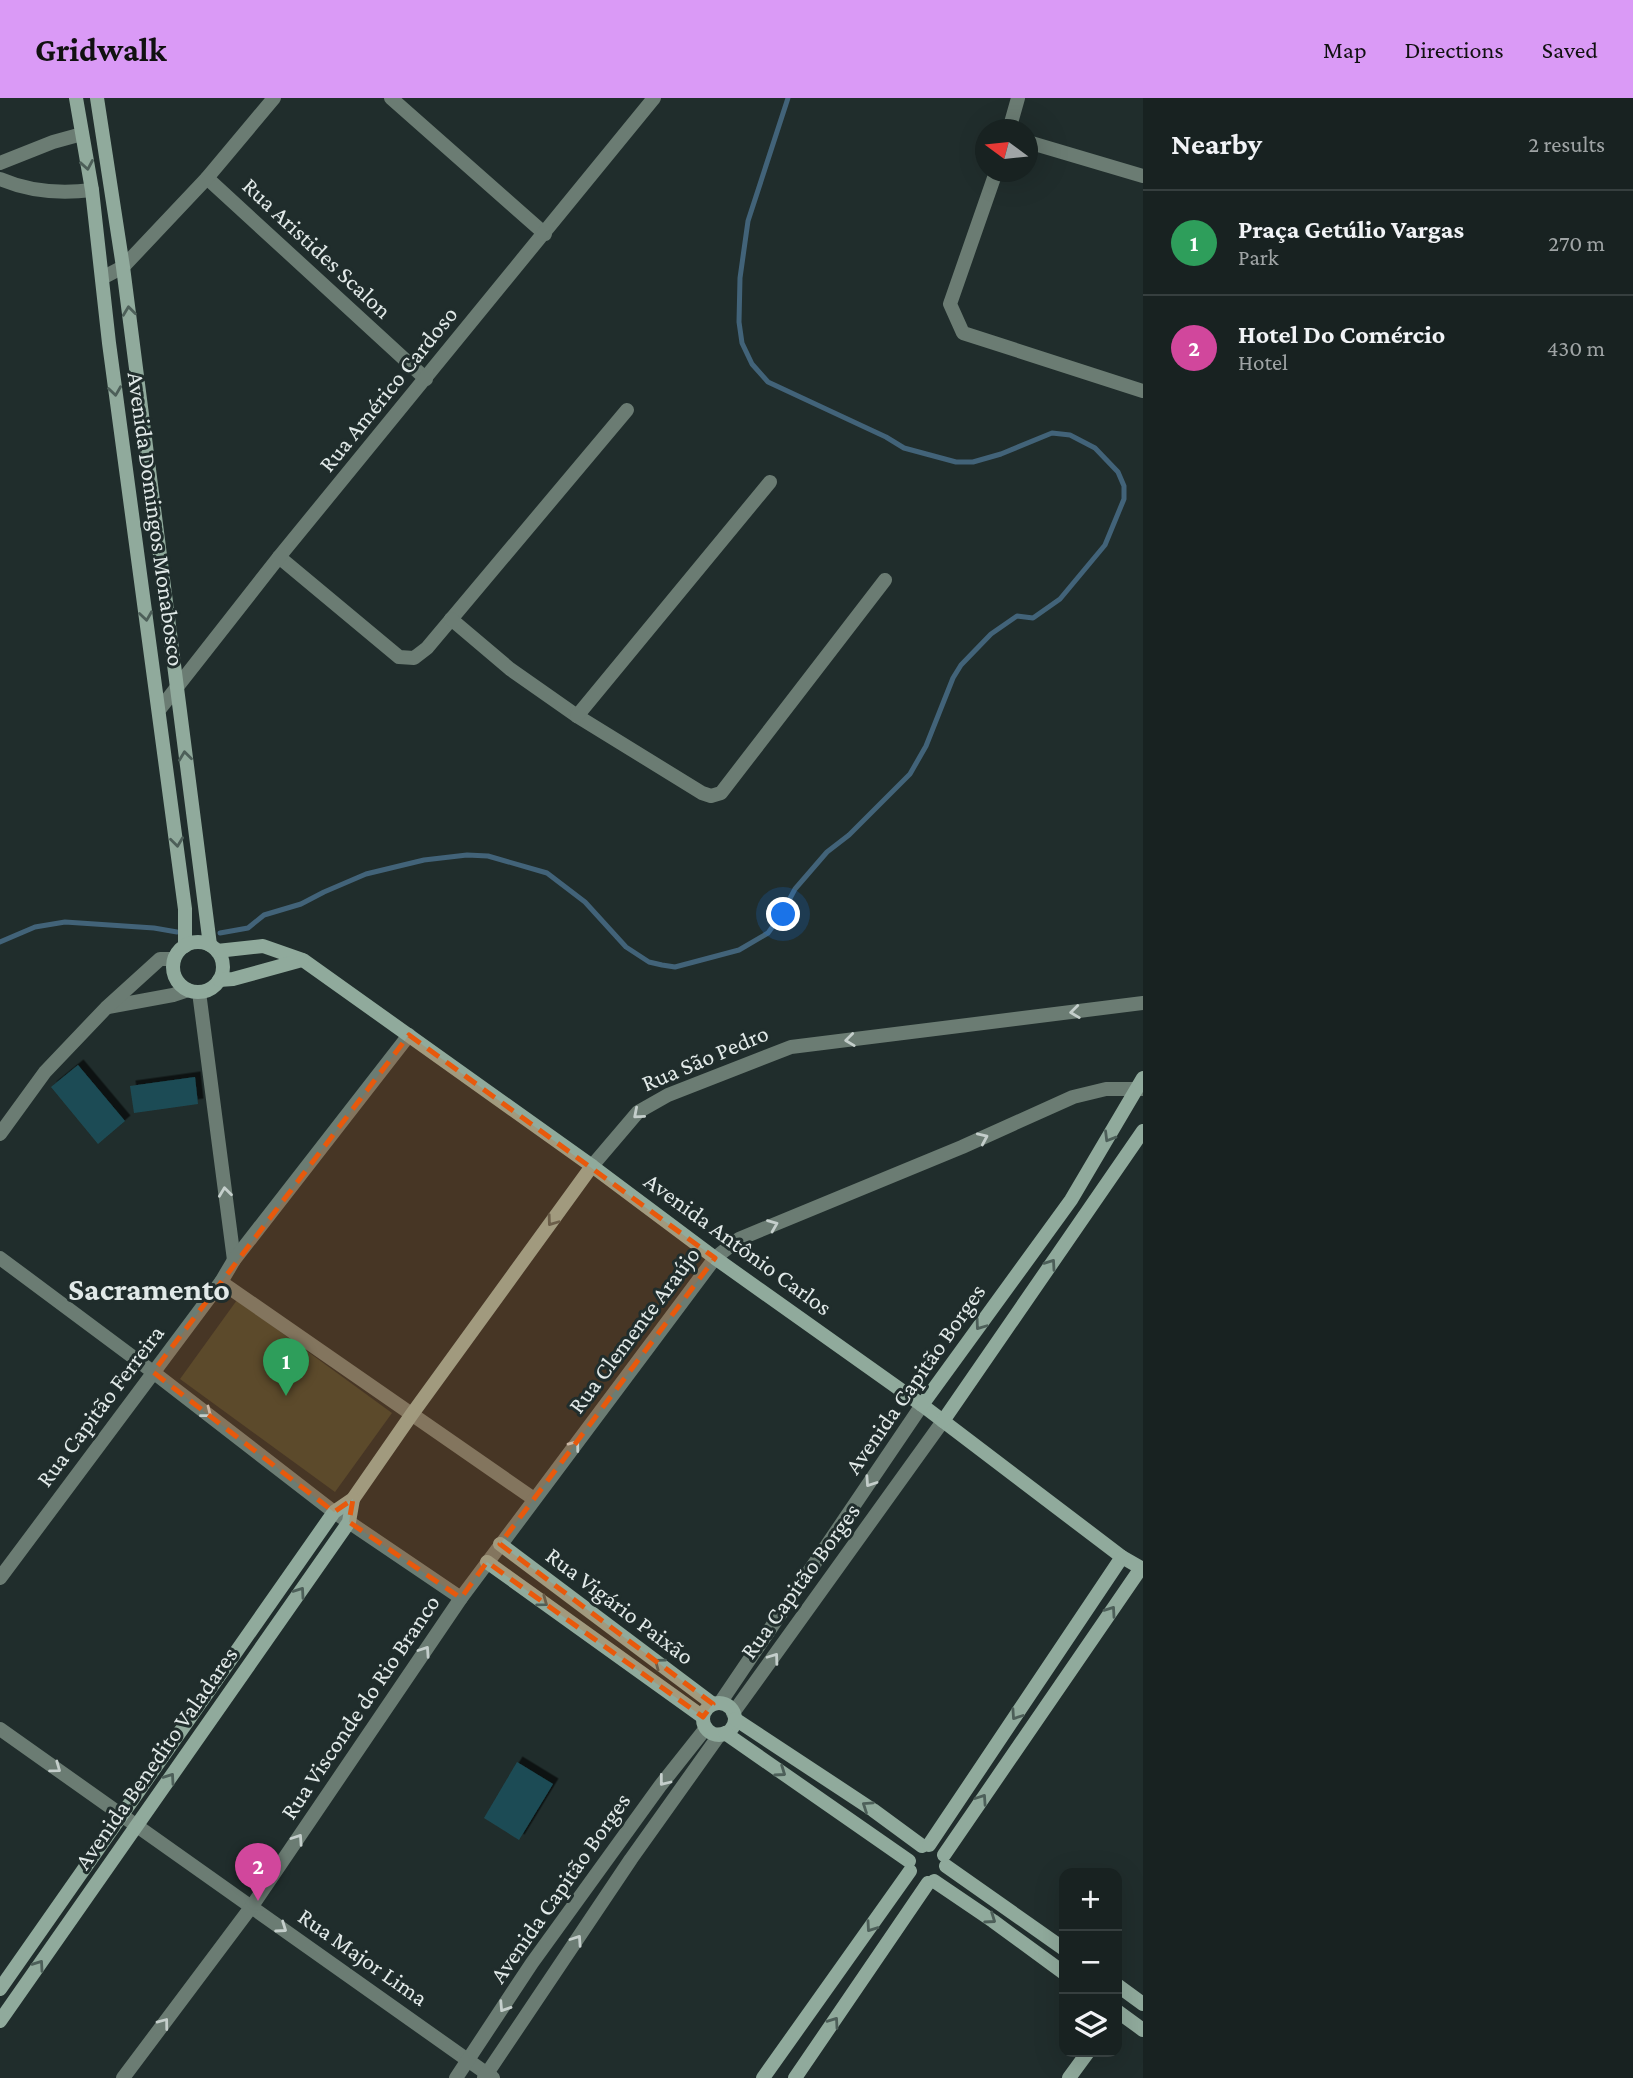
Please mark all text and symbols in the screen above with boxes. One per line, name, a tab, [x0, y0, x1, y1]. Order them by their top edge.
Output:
text: Gridwalk	[35, 31, 167, 68]
text: Map	[1323, 36, 1367, 63]
text: Directions	[1405, 36, 1504, 63]
text: Saved	[1542, 36, 1598, 63]
north arrow	[975, 119, 1038, 182]
text: Nearby	[1171, 127, 1262, 160]
text: 2 results	[1528, 131, 1605, 157]
one-way arrow	[79, 159, 94, 171]
street label: Rua Aristides Scalon	[237, 172, 398, 324]
text: Praça Getúlio Vargas	[1238, 215, 1464, 244]
text: 1	[1190, 230, 1198, 256]
text: 270 m	[1548, 230, 1605, 256]
text: Park	[1238, 244, 1279, 270]
street label: Rua Américo Cardoso	[313, 301, 463, 477]
one-way arrow	[121, 305, 136, 317]
text: Hotel Do Comércio	[1238, 320, 1445, 349]
text: 2	[1188, 335, 1200, 361]
text: 430 m	[1547, 335, 1605, 361]
text: Hotel	[1238, 349, 1288, 375]
street label: Avenida Domingos Monabosco	[122, 370, 191, 668]
one-way arrow	[108, 385, 123, 397]
one-way arrow	[139, 611, 154, 622]
one-way arrow	[178, 750, 193, 762]
one-way arrow	[169, 836, 184, 848]
your location	[766, 897, 800, 931]
one-way arrow	[1069, 1004, 1081, 1019]
street label: Rua São Pedro	[638, 1019, 772, 1096]
one-way arrow	[844, 1032, 855, 1047]
one-way arrow	[633, 1106, 645, 1119]
one-way arrow	[1104, 1130, 1117, 1143]
one-way arrow	[976, 1132, 988, 1146]
street label: Avenida Antônio Carlos	[639, 1167, 837, 1321]
one-way arrow	[218, 1186, 233, 1198]
one-way arrow	[548, 1213, 560, 1226]
one-way arrow	[766, 1219, 779, 1233]
street label: Rua Clemente Araújo	[562, 1241, 705, 1418]
one-way arrow	[1043, 1259, 1055, 1272]
district label: Sacramento	[68, 1271, 230, 1307]
street label: Avenida Capitão Borges	[839, 1278, 990, 1479]
one-way arrow	[976, 1317, 988, 1330]
street label: Rua Capitão Ferreira	[30, 1320, 169, 1492]
pin: 1	[263, 1338, 309, 1396]
one-way arrow	[199, 1405, 212, 1418]
one-way arrow	[567, 1440, 580, 1453]
one-way arrow	[866, 1474, 878, 1487]
street label: Rua Capitão Borges	[734, 1498, 865, 1664]
street label: Rua Vigário Paixão	[541, 1541, 699, 1670]
one-way arrow	[292, 1587, 304, 1600]
street label: Rua Visconde do Rio Branco	[274, 1589, 445, 1824]
one-way arrow	[535, 1594, 548, 1606]
one-way arrow	[1103, 1606, 1115, 1619]
street label: Avenida Benedito Valadares	[69, 1641, 243, 1874]
one-way arrow	[417, 1646, 429, 1659]
one-way arrow	[766, 1653, 778, 1666]
one-way arrow	[654, 1659, 666, 1671]
one-way arrow	[1012, 1707, 1024, 1720]
one-way arrow	[48, 1760, 60, 1772]
one-way arrow	[773, 1764, 786, 1776]
one-way arrow	[162, 1773, 175, 1786]
one-way arrow	[659, 1774, 672, 1786]
street label: Avenida Capitão Borges	[484, 1787, 635, 1988]
one-way arrow	[974, 1794, 987, 1807]
one-way arrow	[862, 1802, 875, 1814]
one-way arrow	[289, 1834, 302, 1847]
pin: 2	[235, 1843, 281, 1901]
map controls	[1059, 1868, 1122, 2057]
button: +	[1059, 1868, 1122, 1931]
street label: Rua Major Lima	[293, 1902, 433, 2011]
one-way arrow	[983, 1911, 996, 1923]
one-way arrow	[274, 1919, 287, 1932]
one-way arrow	[867, 1919, 879, 1932]
button: −	[1059, 1931, 1122, 1994]
one-way arrow	[569, 1935, 581, 1948]
one-way arrow	[31, 1960, 43, 1973]
button: layers	[1059, 1994, 1122, 2057]
one-way arrow	[499, 1999, 512, 2012]
one-way arrow	[826, 2017, 838, 2030]
one-way arrow	[156, 2019, 169, 2031]

